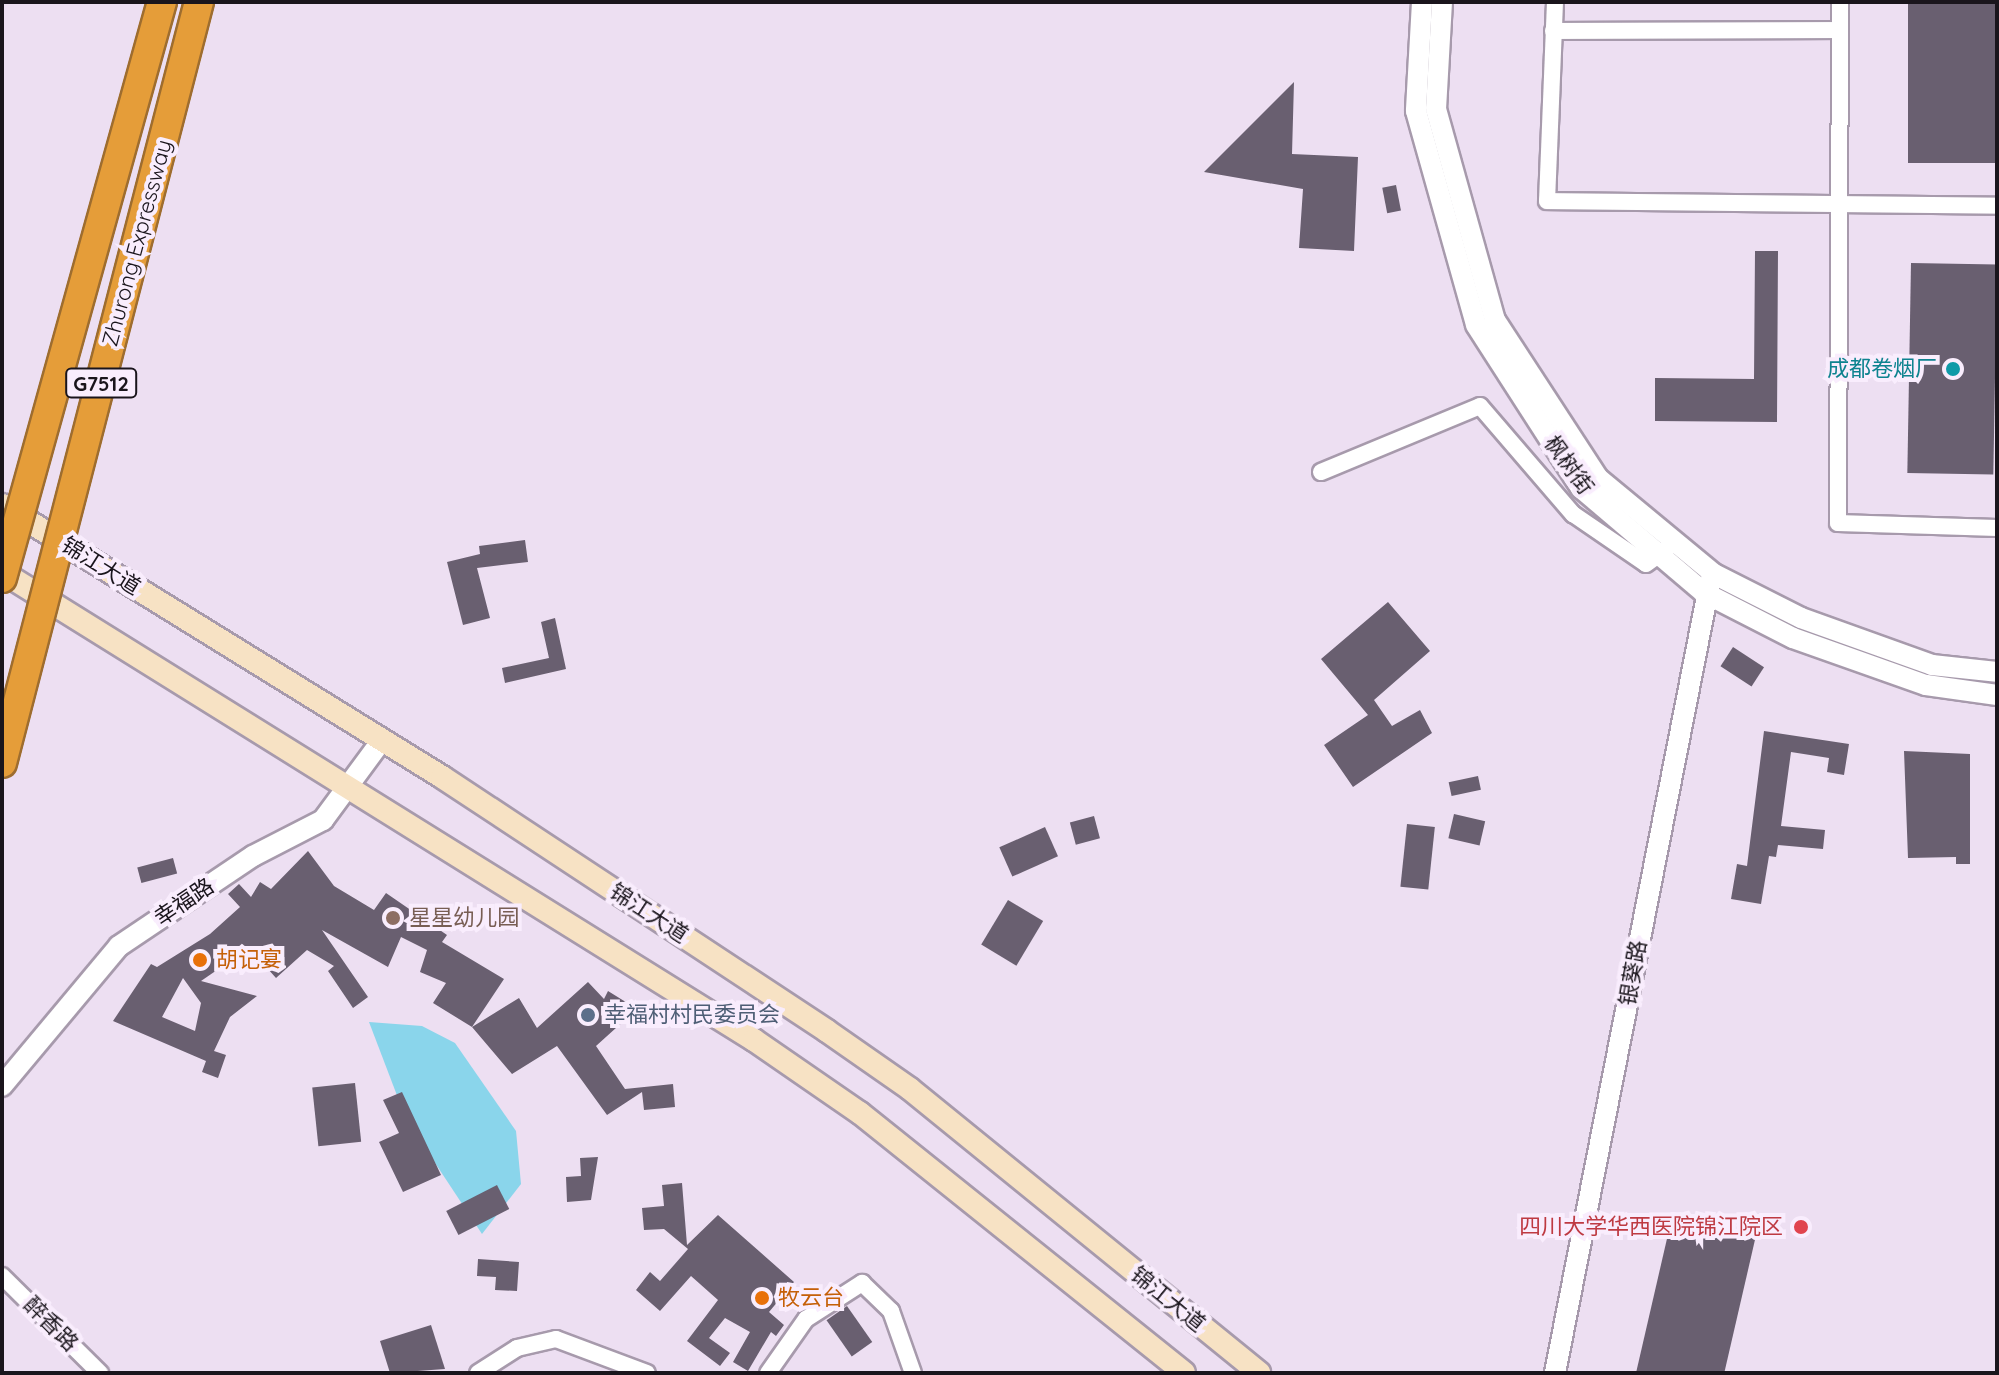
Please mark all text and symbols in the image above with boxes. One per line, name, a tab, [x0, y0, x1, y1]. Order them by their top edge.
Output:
street label: Zhurong Expressway	[97, 137, 177, 349]
place label: 成都卷烟厂	[1827, 356, 1937, 382]
marker: 成都卷烟厂	[1944, 360, 1962, 378]
road number: G7512	[65, 367, 137, 399]
street label: 枫树街	[1539, 431, 1599, 499]
street label: 锦江大道	[57, 531, 145, 601]
street label: 幸福路	[149, 873, 219, 931]
street label: 锦江大道	[605, 878, 693, 948]
place label: 星星幼儿园	[409, 905, 519, 931]
marker: 星星幼儿园	[384, 909, 402, 927]
street label: 银葵路	[1614, 938, 1652, 1008]
place label: 胡记宴	[216, 947, 282, 973]
marker: 胡记宴	[191, 951, 209, 969]
place label: 幸福村村民委员会	[604, 1002, 780, 1028]
marker: 幸福村村民委员会	[579, 1006, 597, 1024]
place label: 四川大学华西医院锦江院区	[1519, 1214, 1783, 1240]
marker: 四川大学华西医院锦江院区	[1790, 1216, 1812, 1238]
street label: 锦江大道	[1125, 1261, 1211, 1337]
place label: 牧云台	[778, 1285, 844, 1311]
marker: 牧云台	[753, 1289, 771, 1307]
street label: 醉香路	[18, 1291, 84, 1357]

